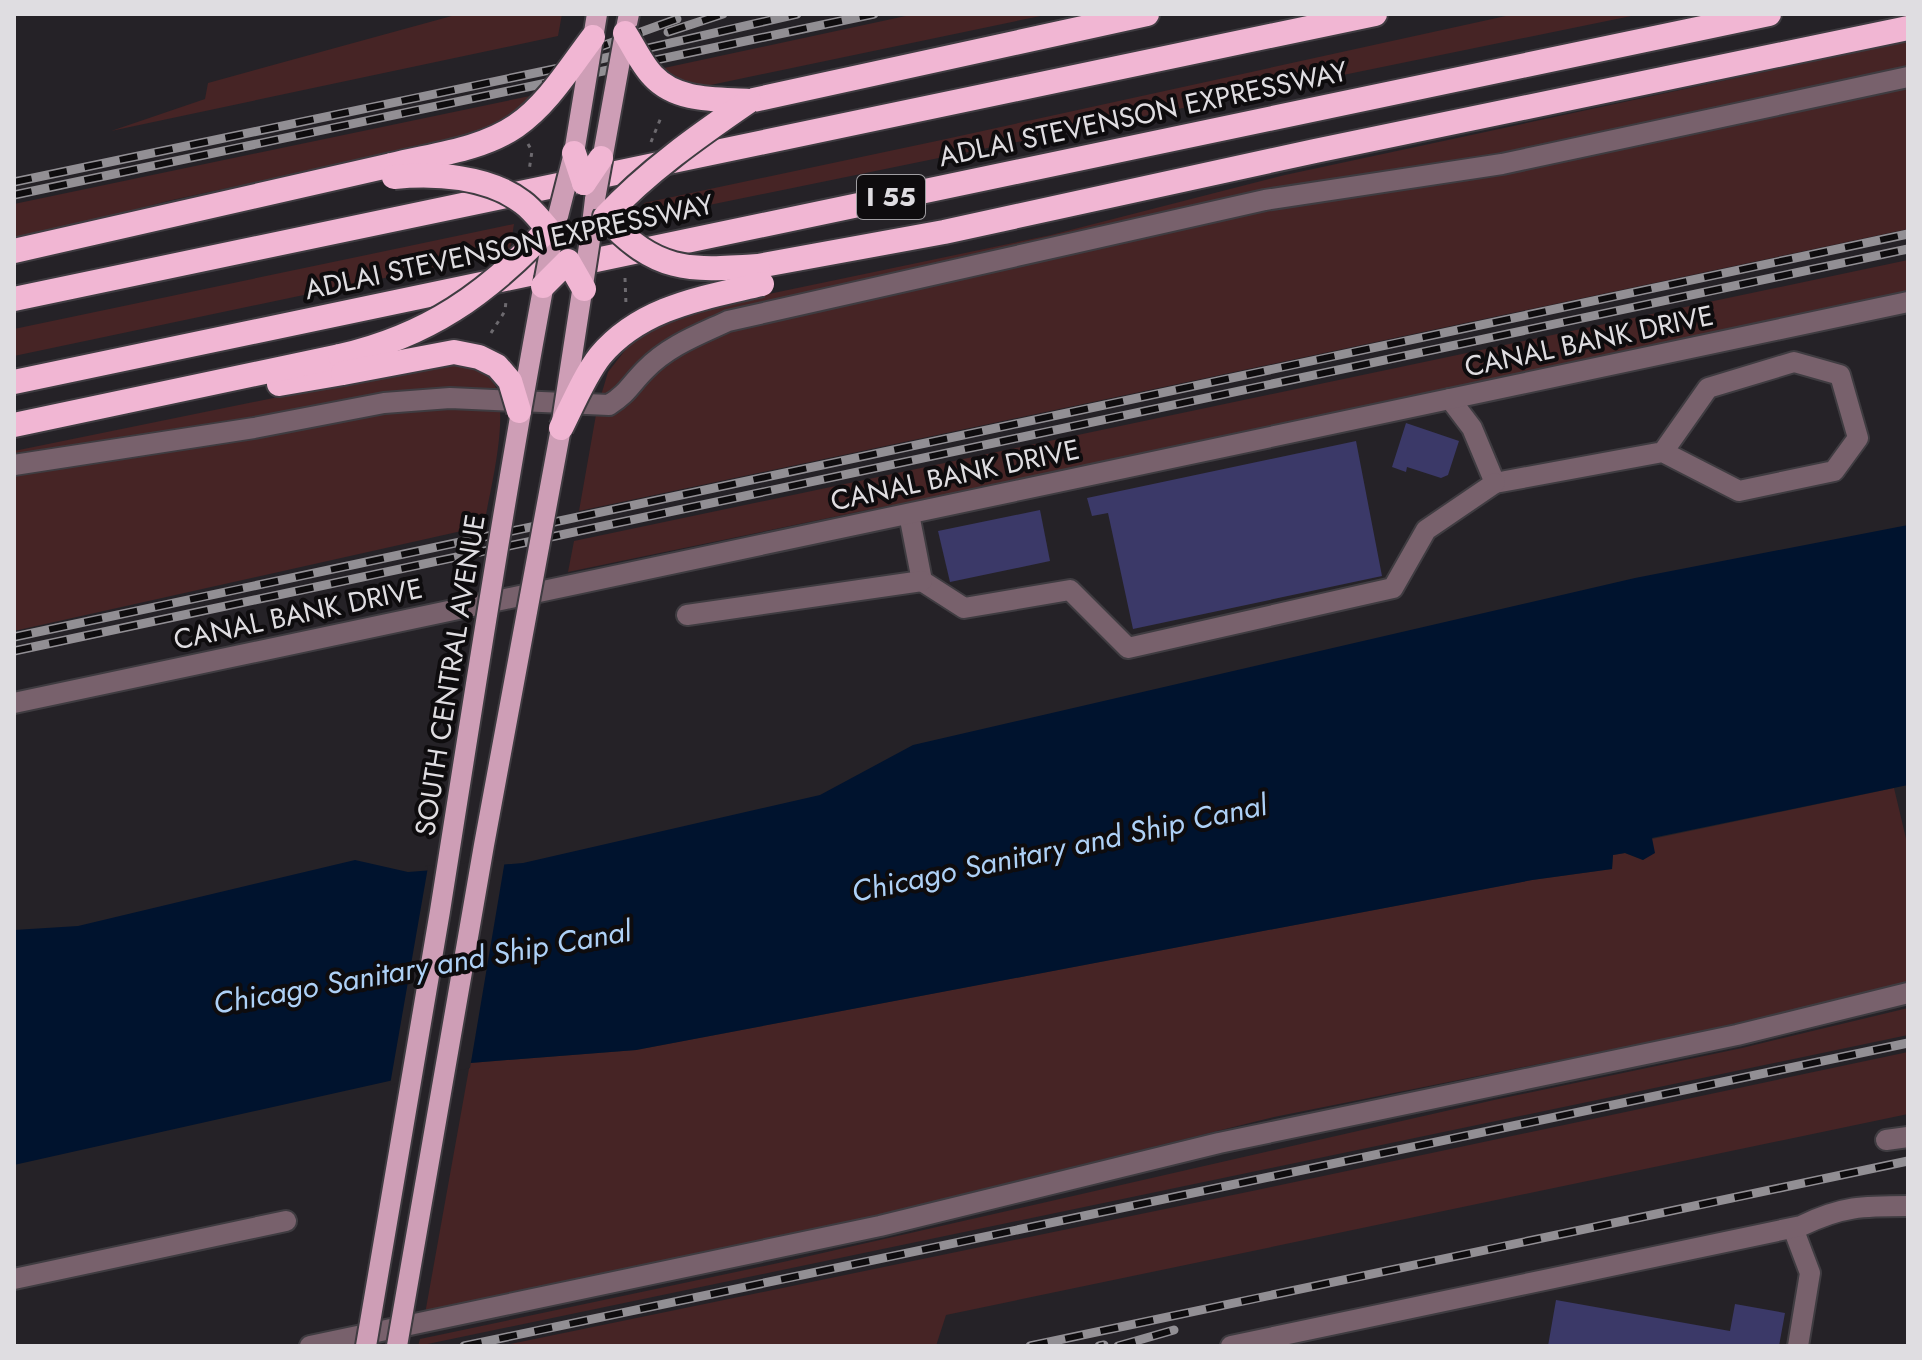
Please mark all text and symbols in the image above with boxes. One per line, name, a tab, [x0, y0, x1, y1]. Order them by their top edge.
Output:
street label: ADLAI STEVENSON EXPRESSWAY	[935, 51, 1351, 177]
road number: I 55	[857, 175, 925, 219]
street label: ADLAI STEVENSON EXPRESSWAY	[301, 184, 717, 310]
street label: CANAL BANK DRIVE	[1461, 295, 1717, 387]
street label: CANAL BANK DRIVE	[827, 429, 1083, 521]
street label: SOUTH CENTRAL AVENUE	[404, 511, 496, 839]
street label: CANAL BANK DRIVE	[170, 568, 426, 660]
water label: Chicago Sanitary and Ship Canal	[847, 783, 1272, 913]
water label: Chicago Sanitary and Ship Canal	[210, 909, 636, 1025]

